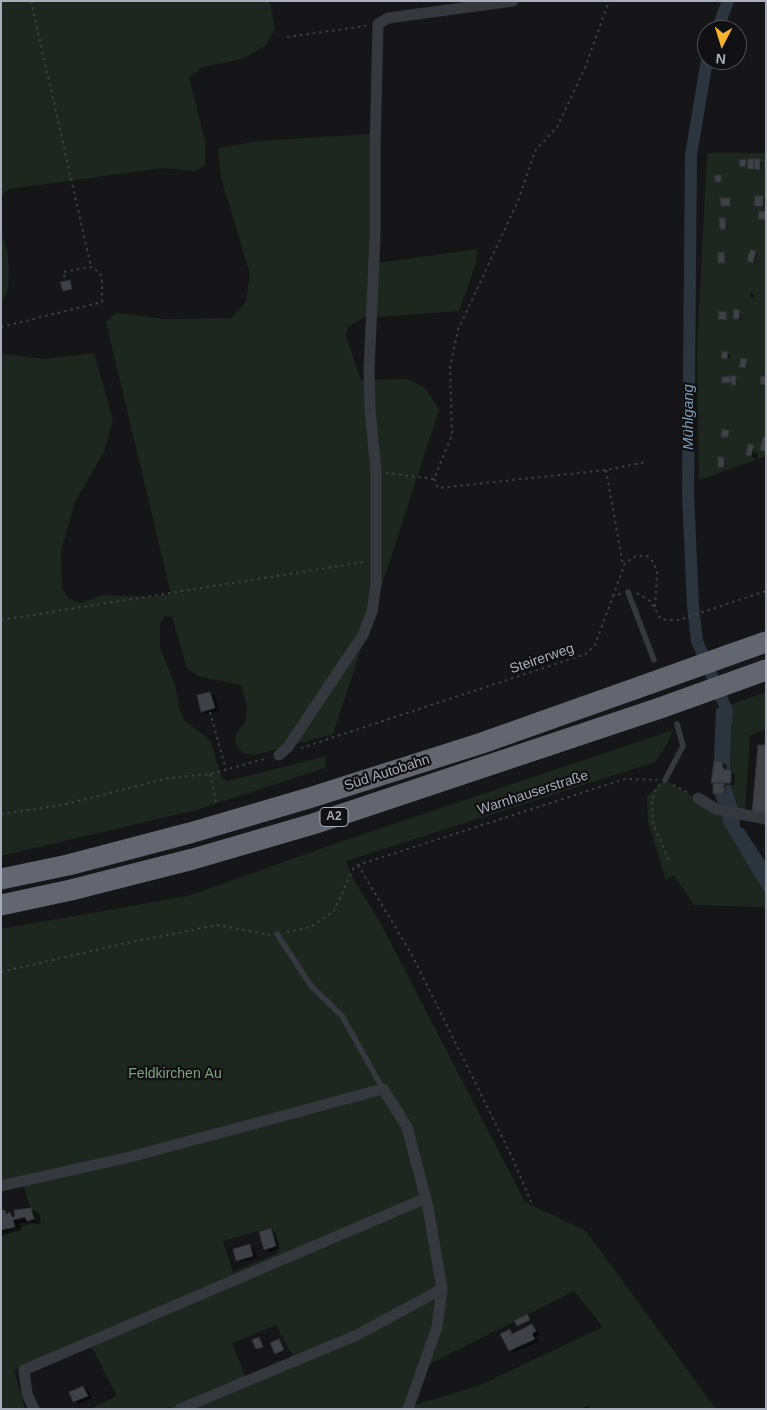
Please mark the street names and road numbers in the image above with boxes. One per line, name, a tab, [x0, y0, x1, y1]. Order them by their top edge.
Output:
street label: Steirerweg	[508, 640, 576, 678]
street label: Süd Autobahn	[342, 751, 432, 795]
street label: Warnhauserstraße	[476, 767, 590, 819]
road number: A2	[320, 808, 348, 826]

